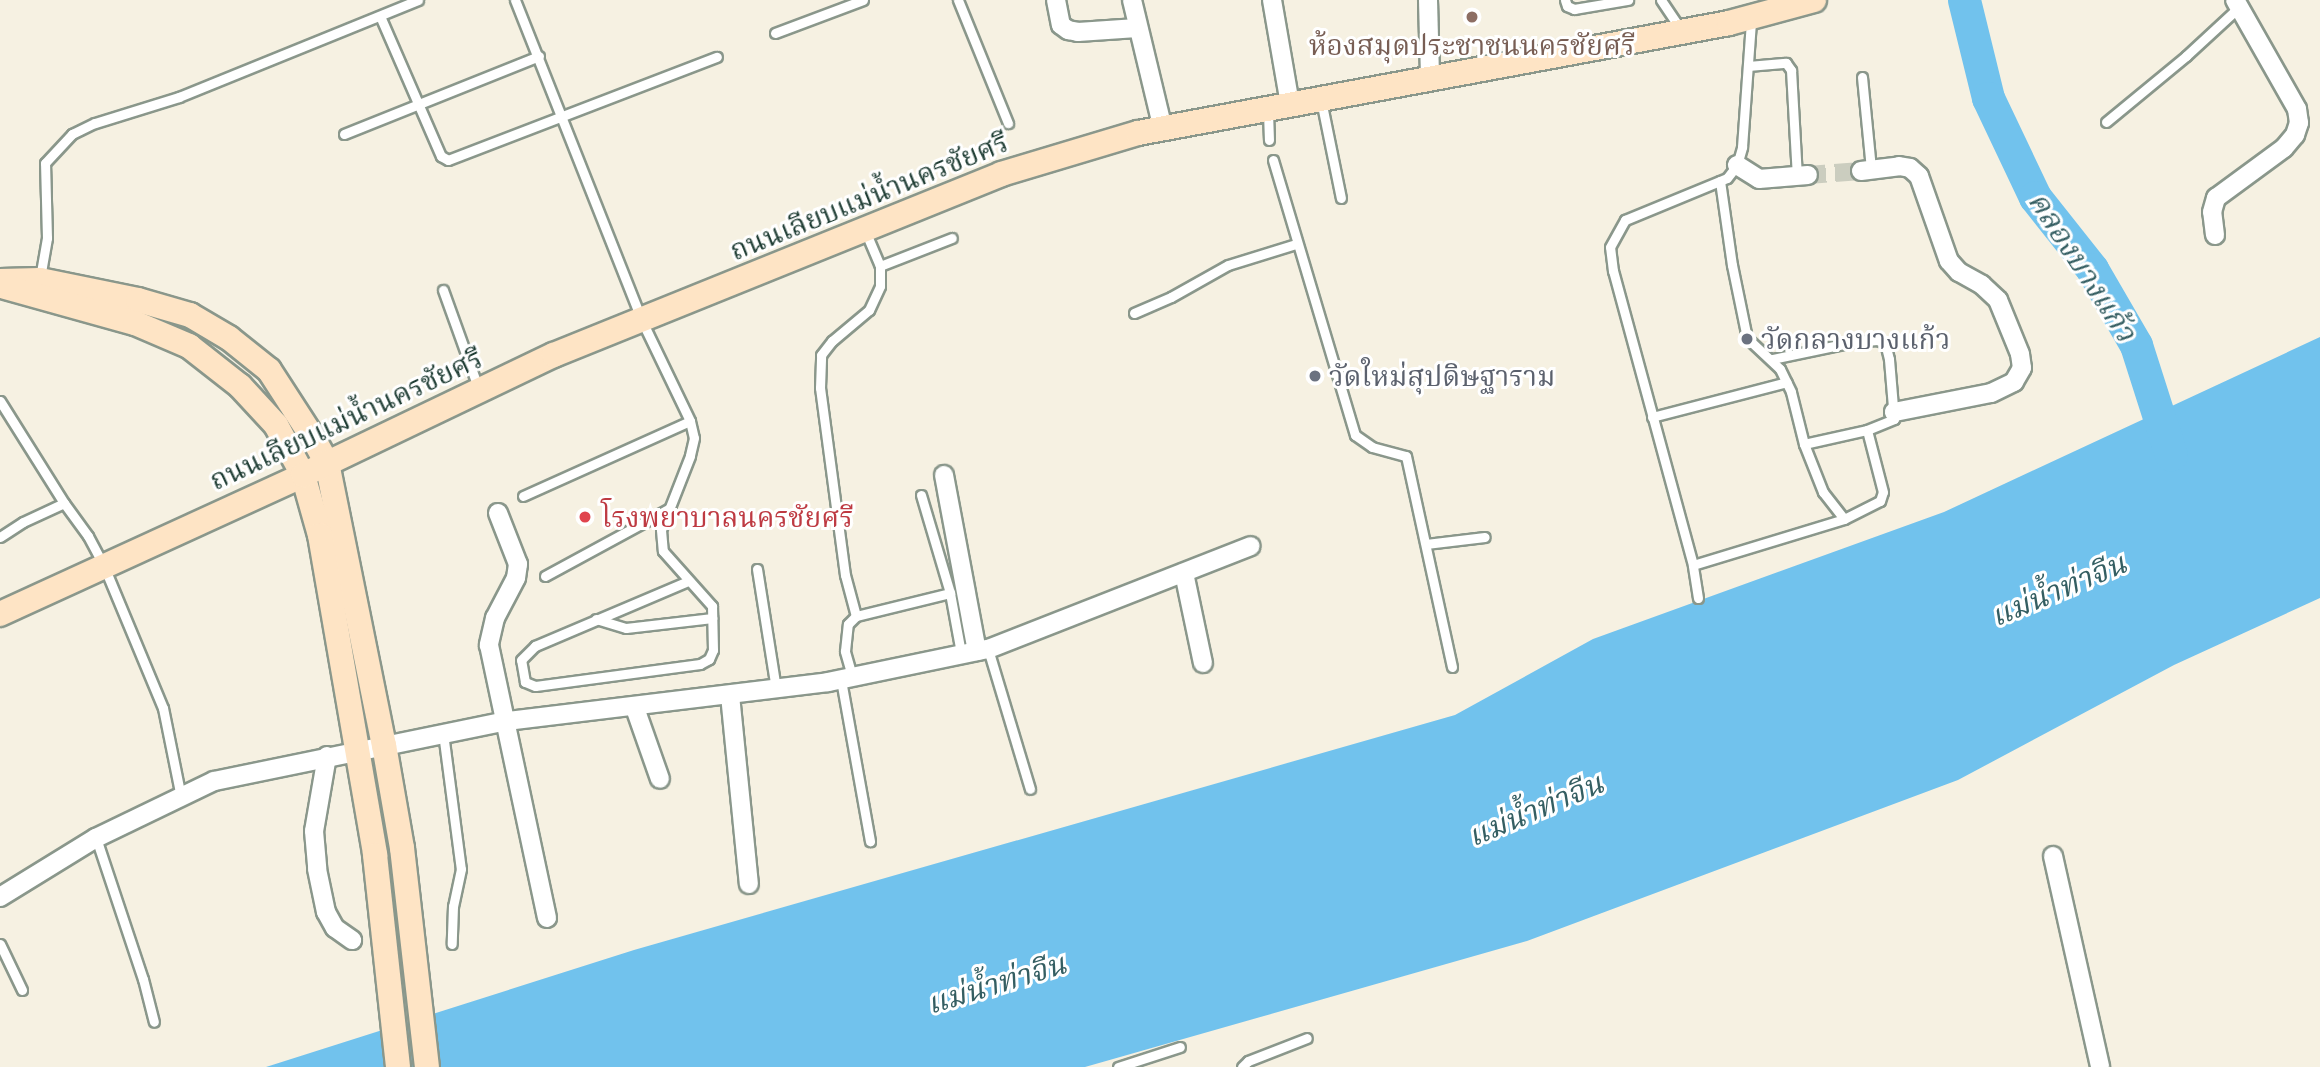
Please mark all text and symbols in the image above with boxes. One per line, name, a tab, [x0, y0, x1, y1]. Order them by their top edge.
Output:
marker: ห้องสมุดประชาชนนครชัยศรี	[1464, 9, 1480, 25]
place label: ห้องสมุดประชาชนนครชัยศรี	[1309, 28, 1635, 62]
street label: ถนนเลียบแม่น้ำนครชัยศรี	[725, 125, 1013, 267]
water label: คลองบางแก้ว	[2021, 184, 2145, 348]
place label: วัดกลางบางแก้ว	[1761, 322, 1950, 356]
marker: วัดกลางบางแก้ว	[1739, 331, 1755, 347]
street label: ถนนเลียบแม่น้ำนครชัยศรี	[204, 341, 488, 497]
place label: วัดใหม่สุปดิษฐาราม	[1329, 359, 1555, 393]
marker: วัดใหม่สุปดิษฐาราม	[1307, 368, 1323, 384]
place label: โรงพยาบาลนครชัยศรี	[601, 500, 853, 534]
marker: โรงพยาบาลนครชัยศรี	[575, 507, 595, 527]
water label: แม่น้ำท่าจีน	[1985, 544, 2131, 634]
water label: แม่น้ำท่าจีน	[1462, 764, 1608, 854]
water label: แม่น้ำท่าจีน	[922, 945, 1070, 1021]

